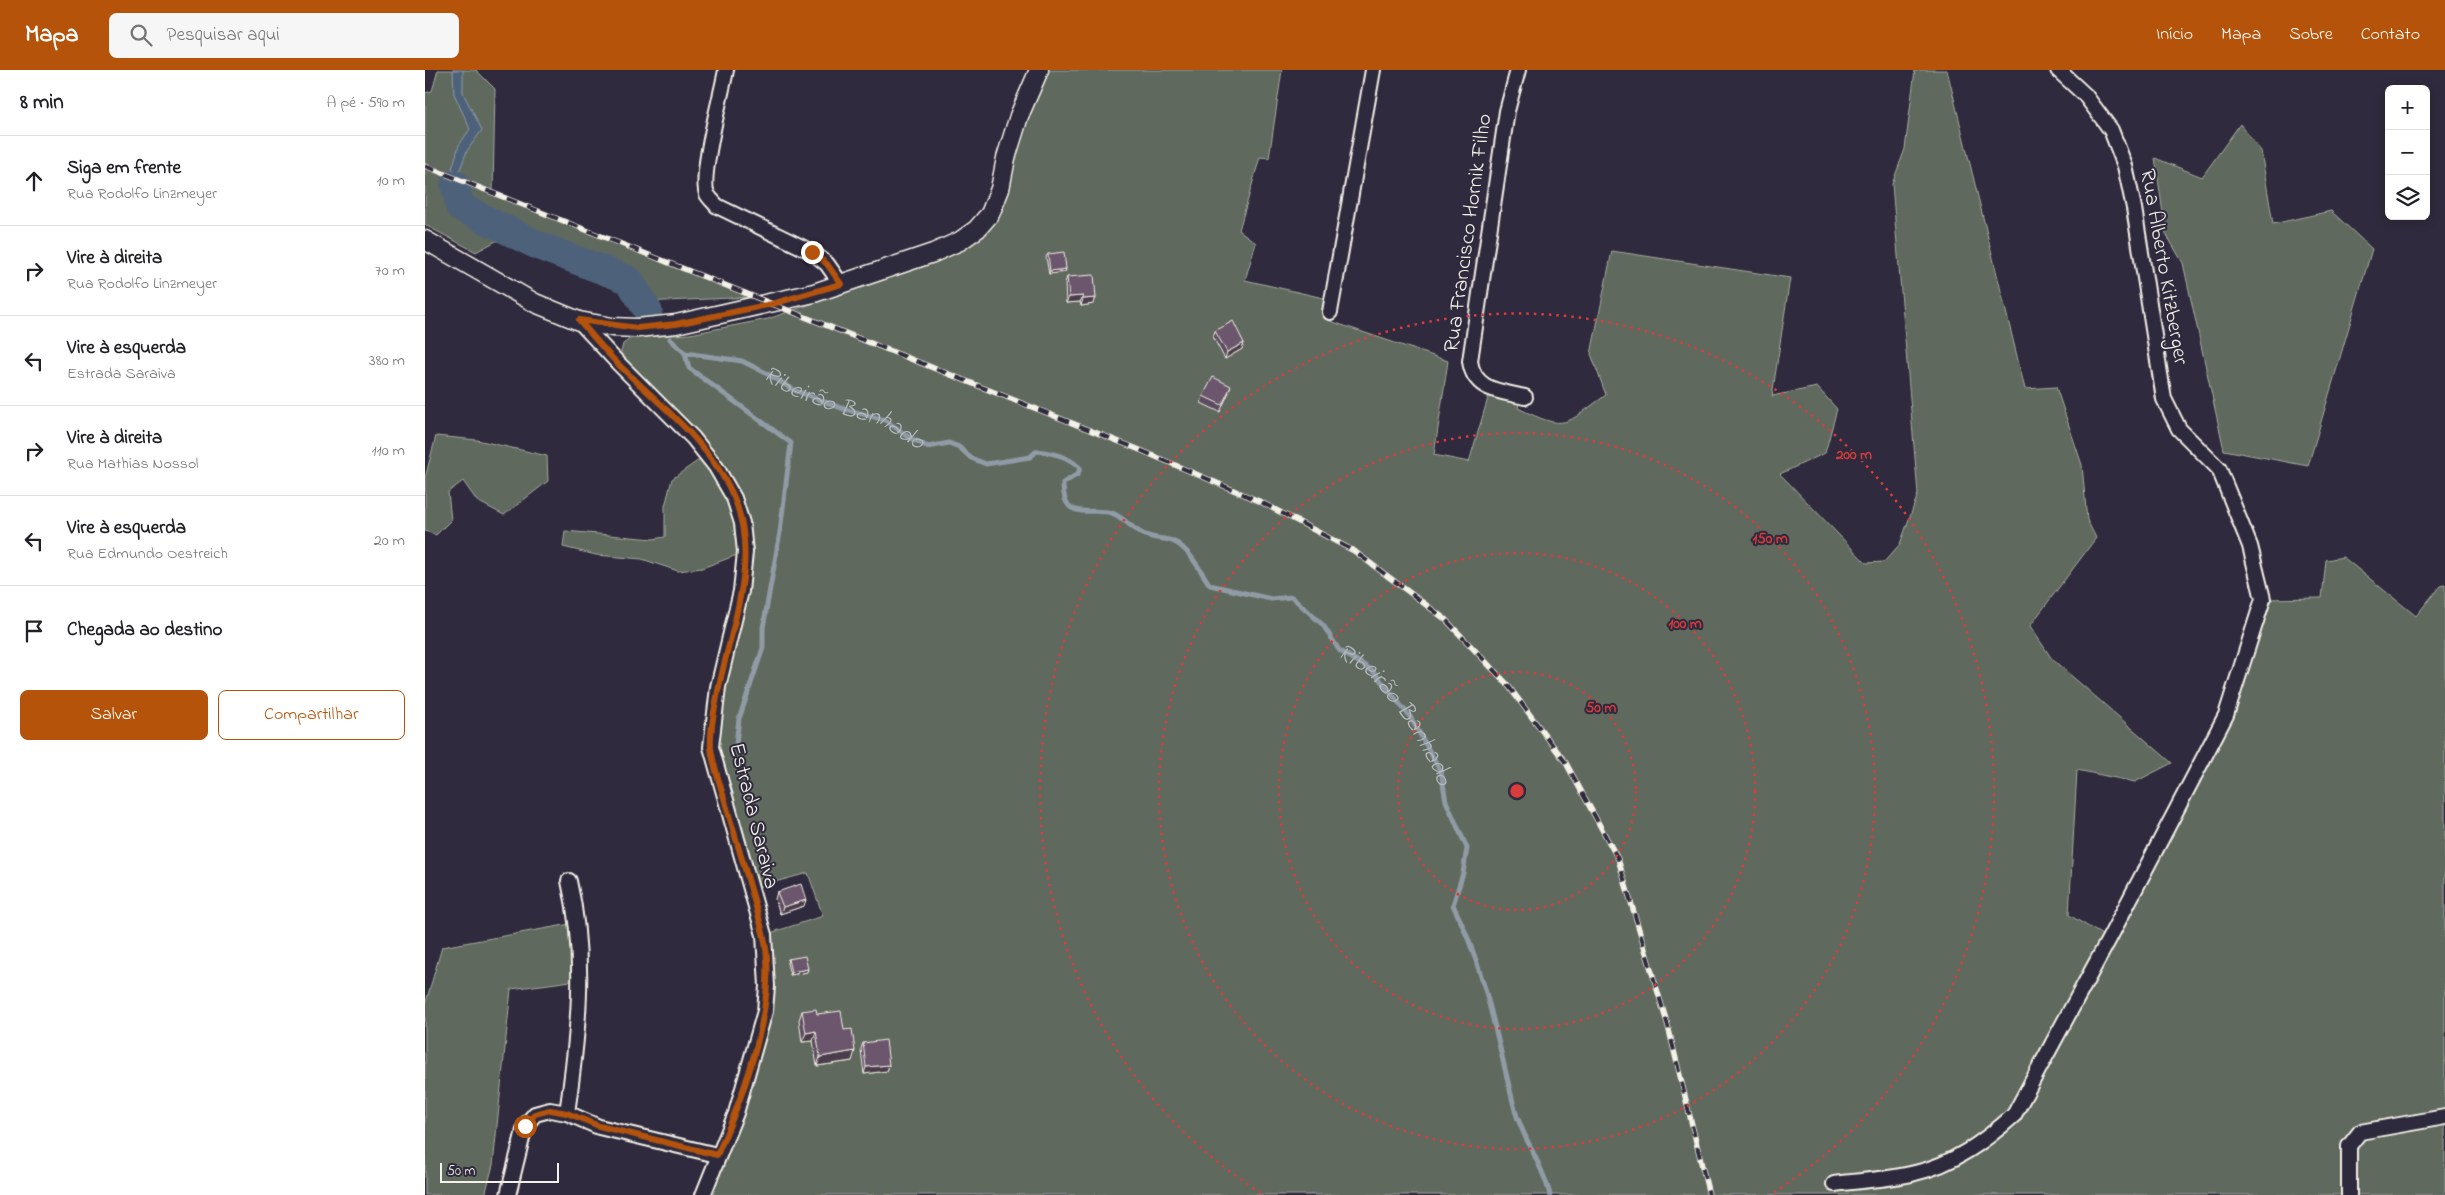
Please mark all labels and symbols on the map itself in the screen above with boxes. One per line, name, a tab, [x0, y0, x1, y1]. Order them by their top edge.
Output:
street label: Rua Francisco Hornik Filho	[1436, 112, 1502, 354]
street label: Rua Alberto Kitzberger	[2129, 167, 2196, 368]
route end	[801, 241, 824, 264]
water label: Ribeirão Banhado	[756, 357, 932, 461]
text: 200 m	[1835, 444, 1872, 466]
text: 150 m	[1752, 528, 1788, 550]
text: 100 m	[1668, 613, 1702, 635]
water label: Ribeirão Banhado	[1330, 635, 1461, 789]
text: 50 m	[1586, 697, 1617, 719]
street label: Estrada Saraiva	[719, 740, 787, 892]
centre of rings	[1508, 782, 1526, 800]
route start	[514, 1115, 537, 1138]
scale bar	[440, 1160, 559, 1183]

